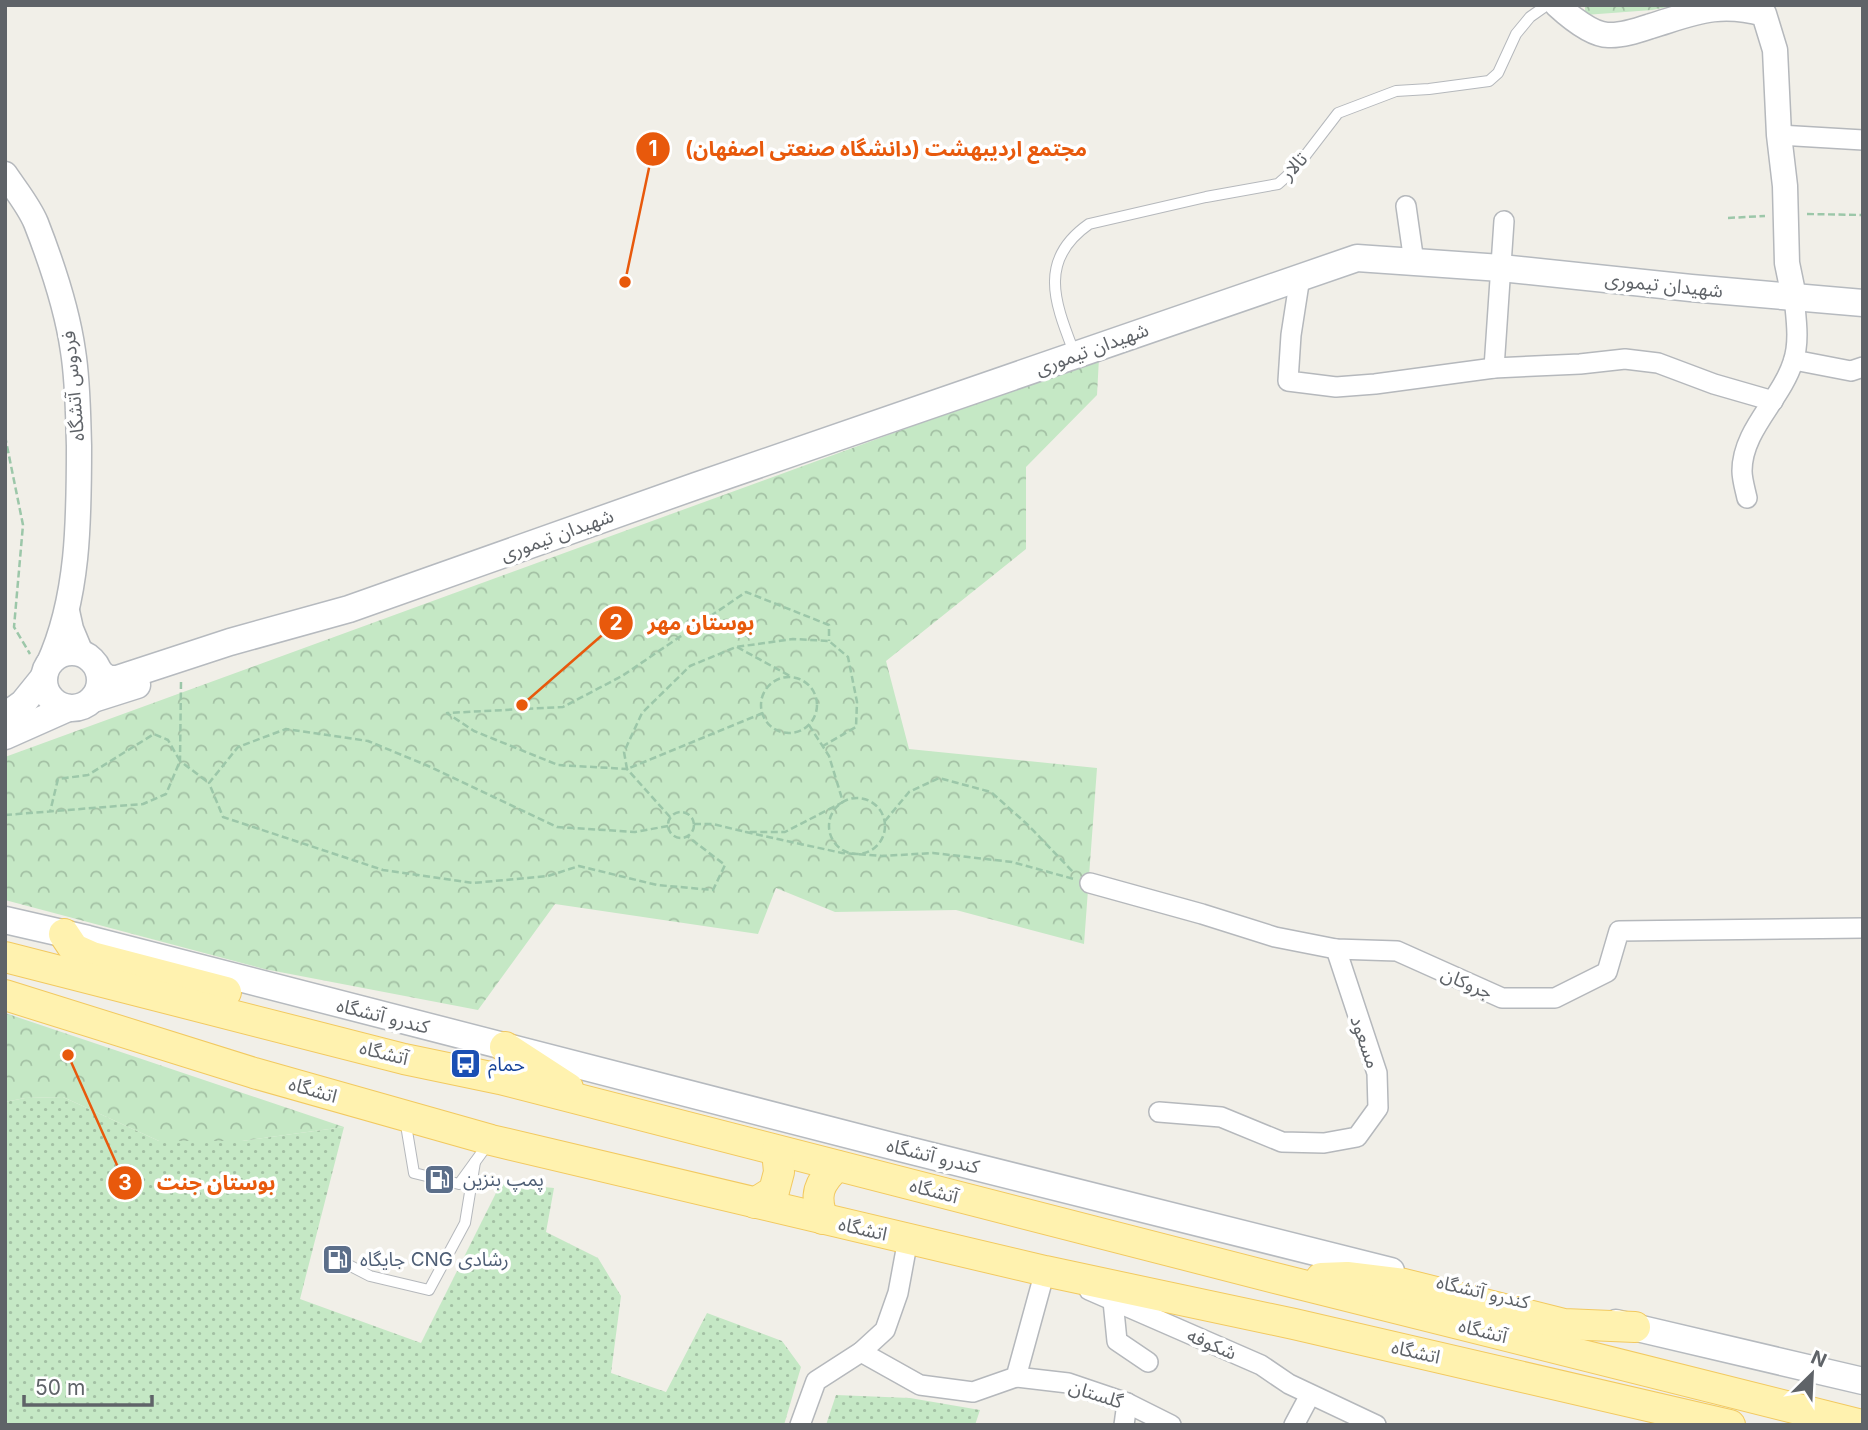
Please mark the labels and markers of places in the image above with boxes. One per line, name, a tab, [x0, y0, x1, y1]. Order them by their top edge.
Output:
callout: مجتمع اردیبهشت (دانشگاه صنعتی اصفهان)	[636, 128, 1100, 170]
callout: بوستان مهر	[599, 602, 769, 644]
bus stop icon: حمام	[448, 1047, 482, 1081]
place label: حمام	[488, 1053, 525, 1079]
callout: بوستان جنت	[108, 1162, 290, 1204]
fuel station icon: پمپ بنزین	[423, 1162, 457, 1196]
place label: پمپ بنزین	[463, 1168, 544, 1192]
fuel station icon: جایگاه CNG رشادی	[320, 1242, 354, 1276]
place label: جایگاه CNG رشادی	[360, 1248, 509, 1271]

